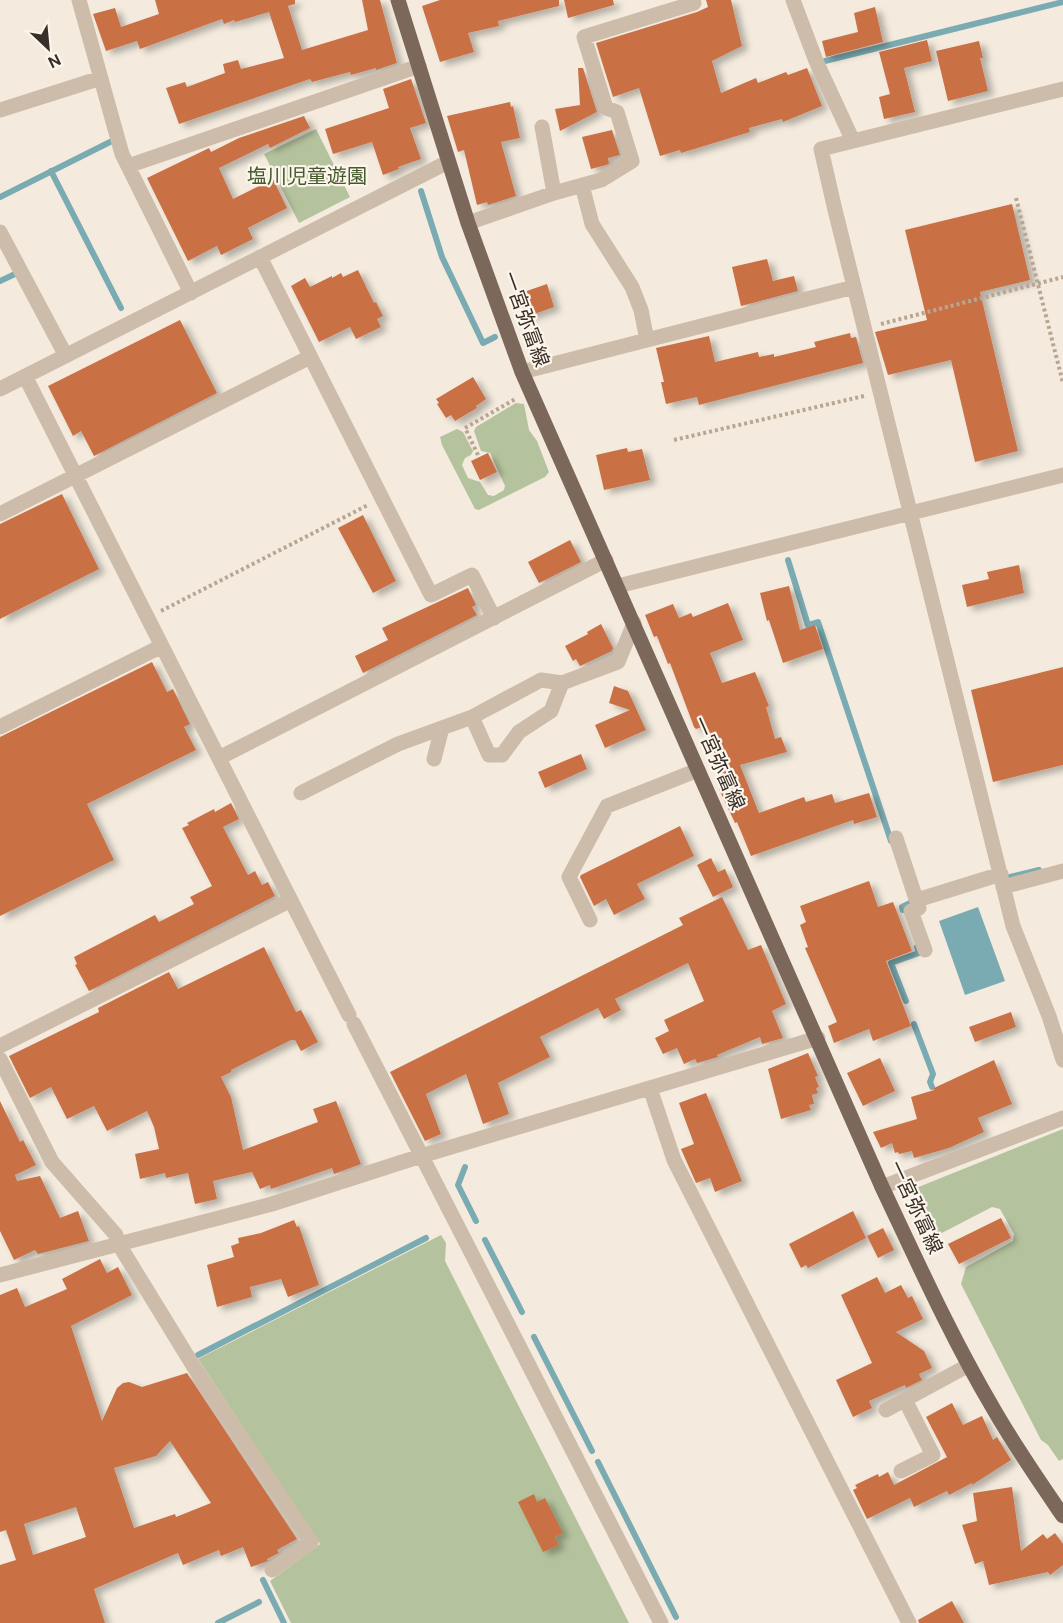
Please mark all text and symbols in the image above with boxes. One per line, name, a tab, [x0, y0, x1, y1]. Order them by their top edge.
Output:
north arrow	[18, 18, 78, 78]
text: N	[45, 49, 64, 73]
park label: 塩川児童遊園	[247, 163, 367, 189]
street label: 一宮弥富線	[497, 268, 555, 370]
street label: 一宮弥富線	[687, 712, 751, 814]
street label: 一宮弥富線	[883, 1156, 949, 1258]

